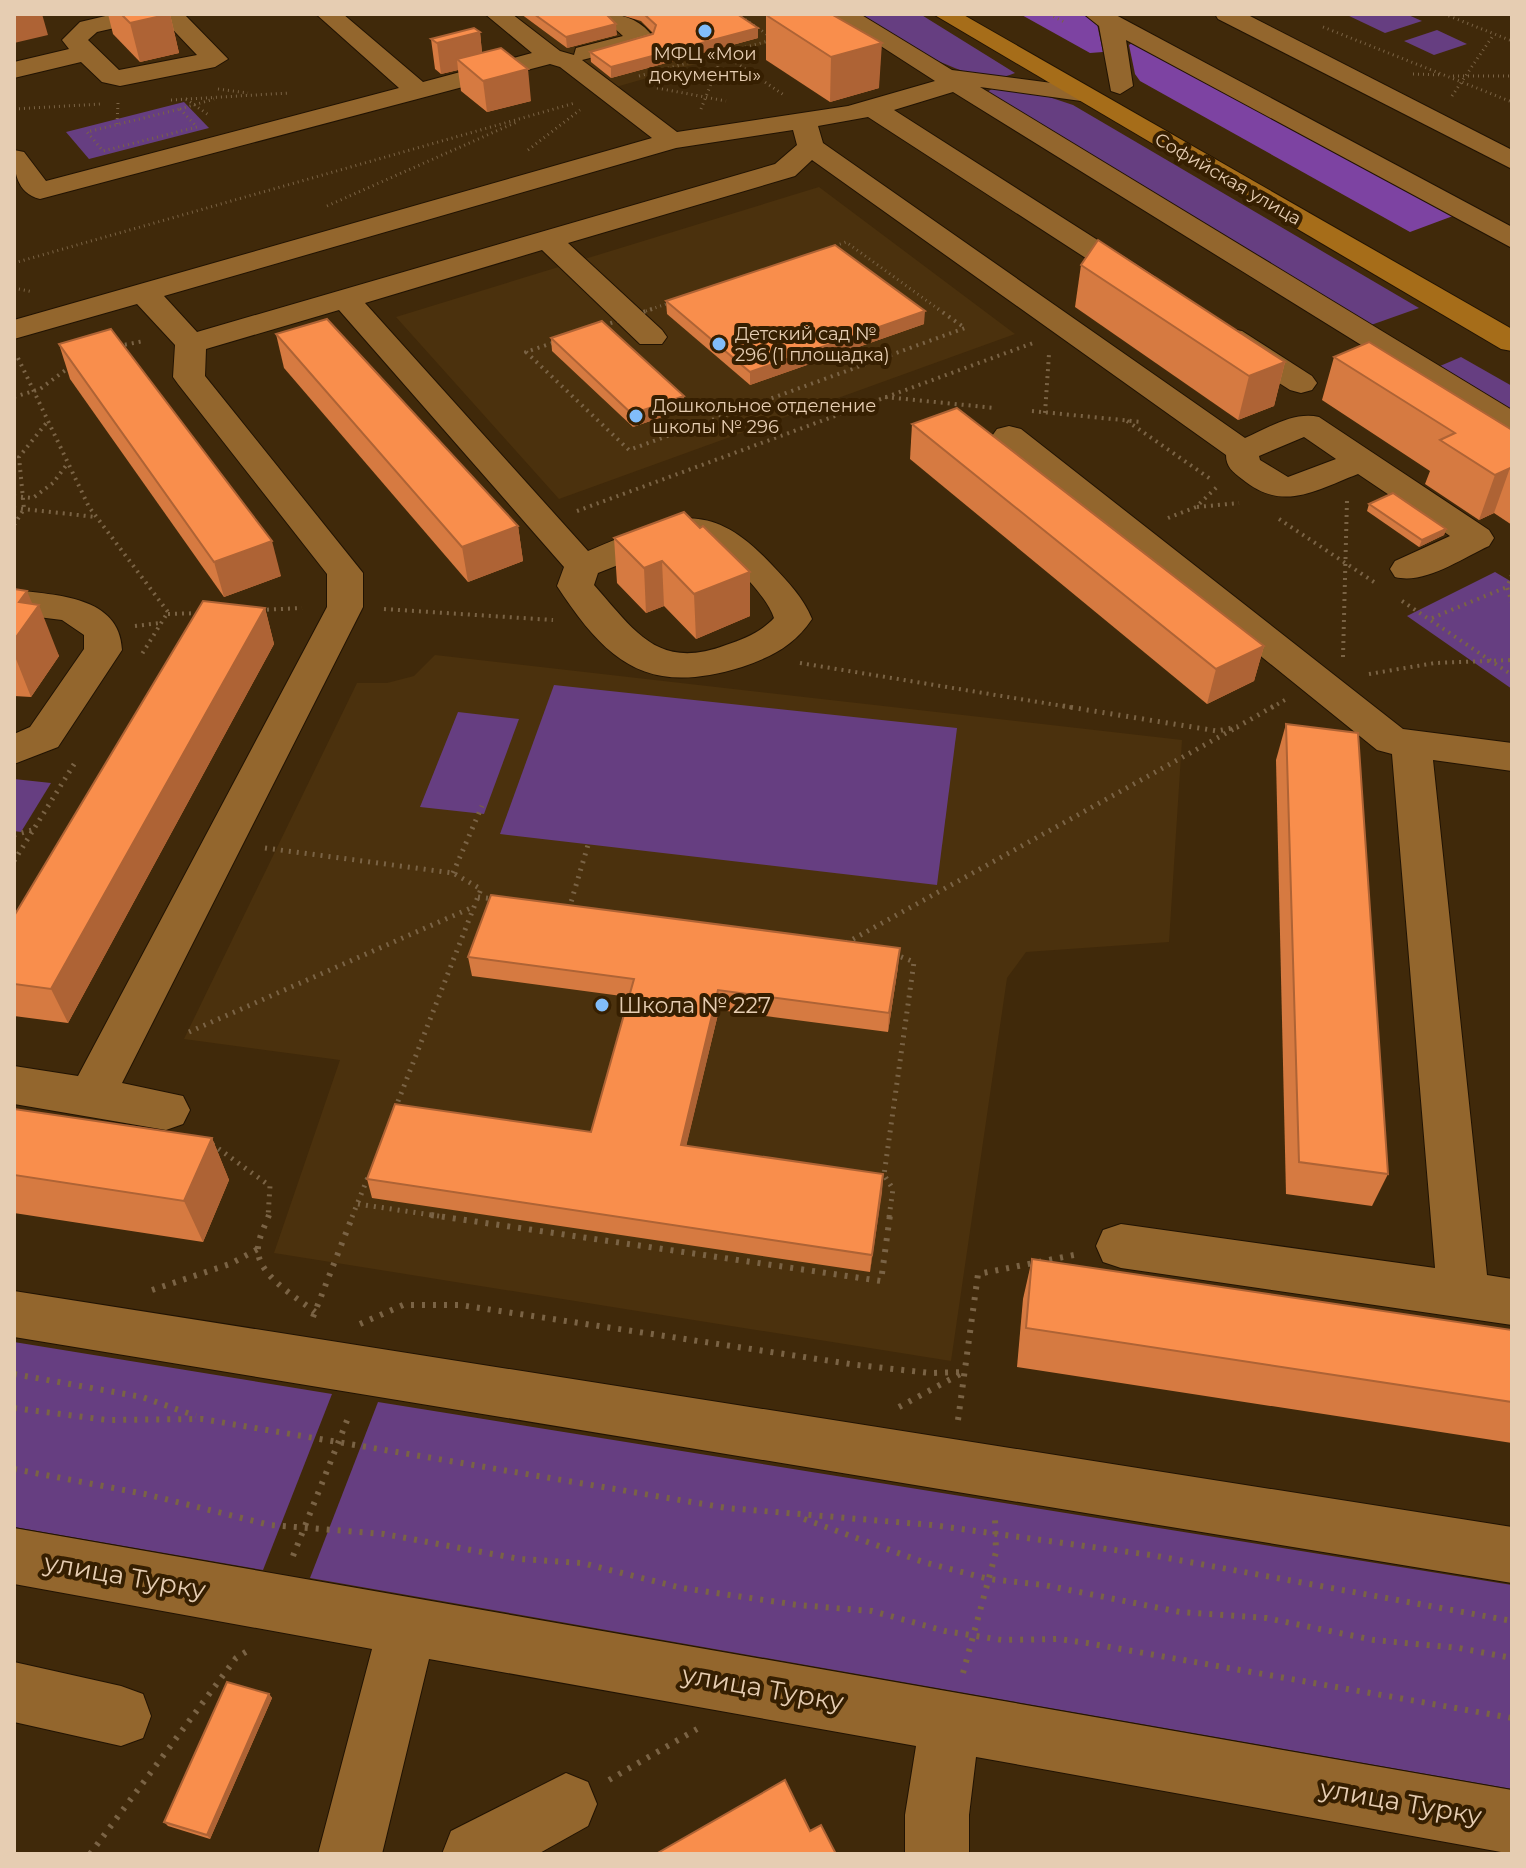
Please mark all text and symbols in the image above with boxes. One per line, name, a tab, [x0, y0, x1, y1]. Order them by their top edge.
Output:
marker: МФЦ «Мои документы»	[696, 22, 714, 40]
place label: МФЦ «Мои документы»	[649, 43, 761, 86]
street label: Софийская улица	[1151, 128, 1305, 230]
place label: Детский сад № 296 (1 площадка)	[735, 323, 890, 366]
marker: Детский сад № 296 (1 площадка)	[710, 335, 728, 353]
place label: Дошкольное отделение школы № 296	[652, 395, 877, 438]
marker: Дошкольное отделение школы № 296	[627, 407, 645, 425]
place label: Школа № 227	[618, 992, 771, 1019]
marker: Школа № 227	[593, 996, 611, 1014]
street label: улица Турку	[41, 1546, 209, 1606]
street label: улица Турку	[679, 1658, 847, 1718]
street label: улица Турку	[1317, 1772, 1485, 1832]

